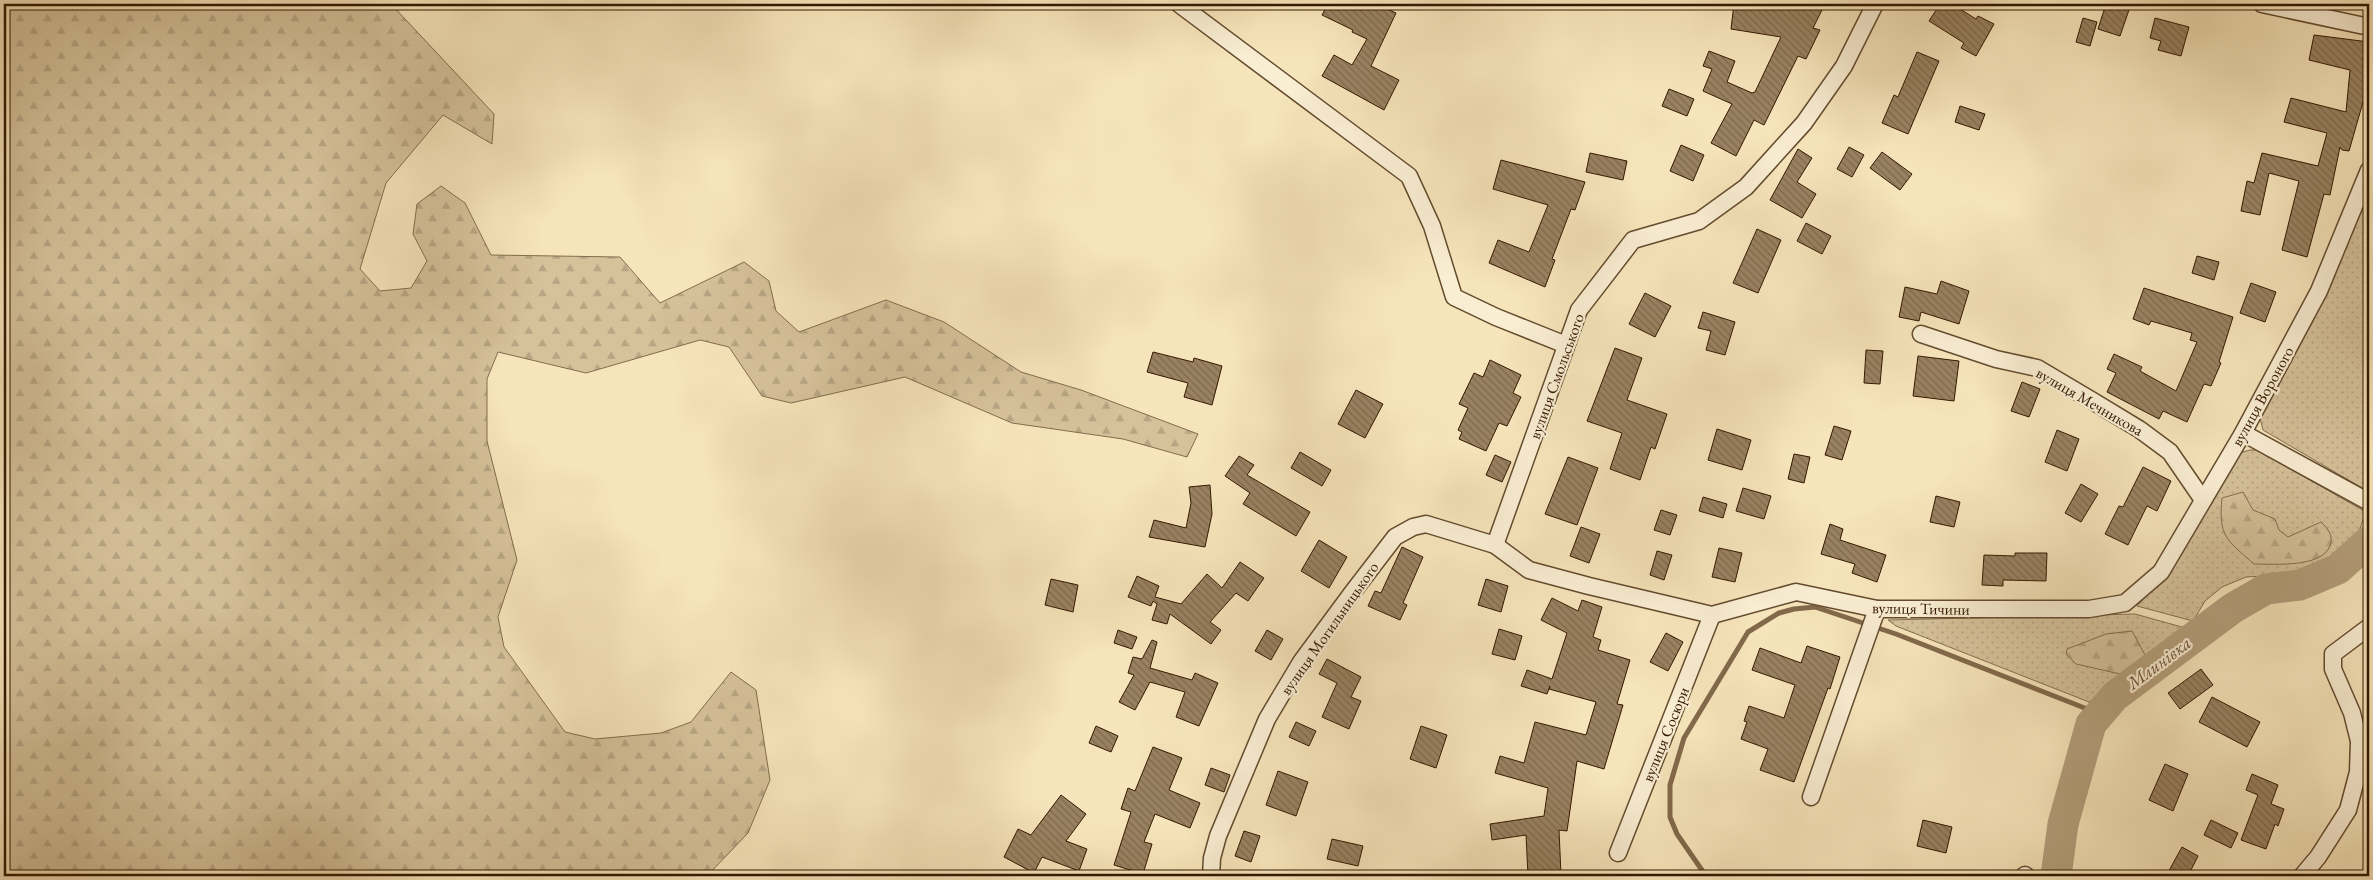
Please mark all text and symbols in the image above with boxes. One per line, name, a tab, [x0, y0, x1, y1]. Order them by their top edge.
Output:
street label: вулиця Смольського	[1524, 310, 1589, 442]
street label: вулиця Вороного	[2226, 342, 2299, 450]
street label: вулиця Мечникова	[2032, 362, 2148, 441]
street label: вулиця Могильницького	[1276, 557, 1383, 699]
street label: вулиця Тичини	[1872, 597, 1971, 620]
water label: Млинівка	[2121, 631, 2195, 695]
street label: вулиця Сосюри	[1637, 683, 1694, 785]

